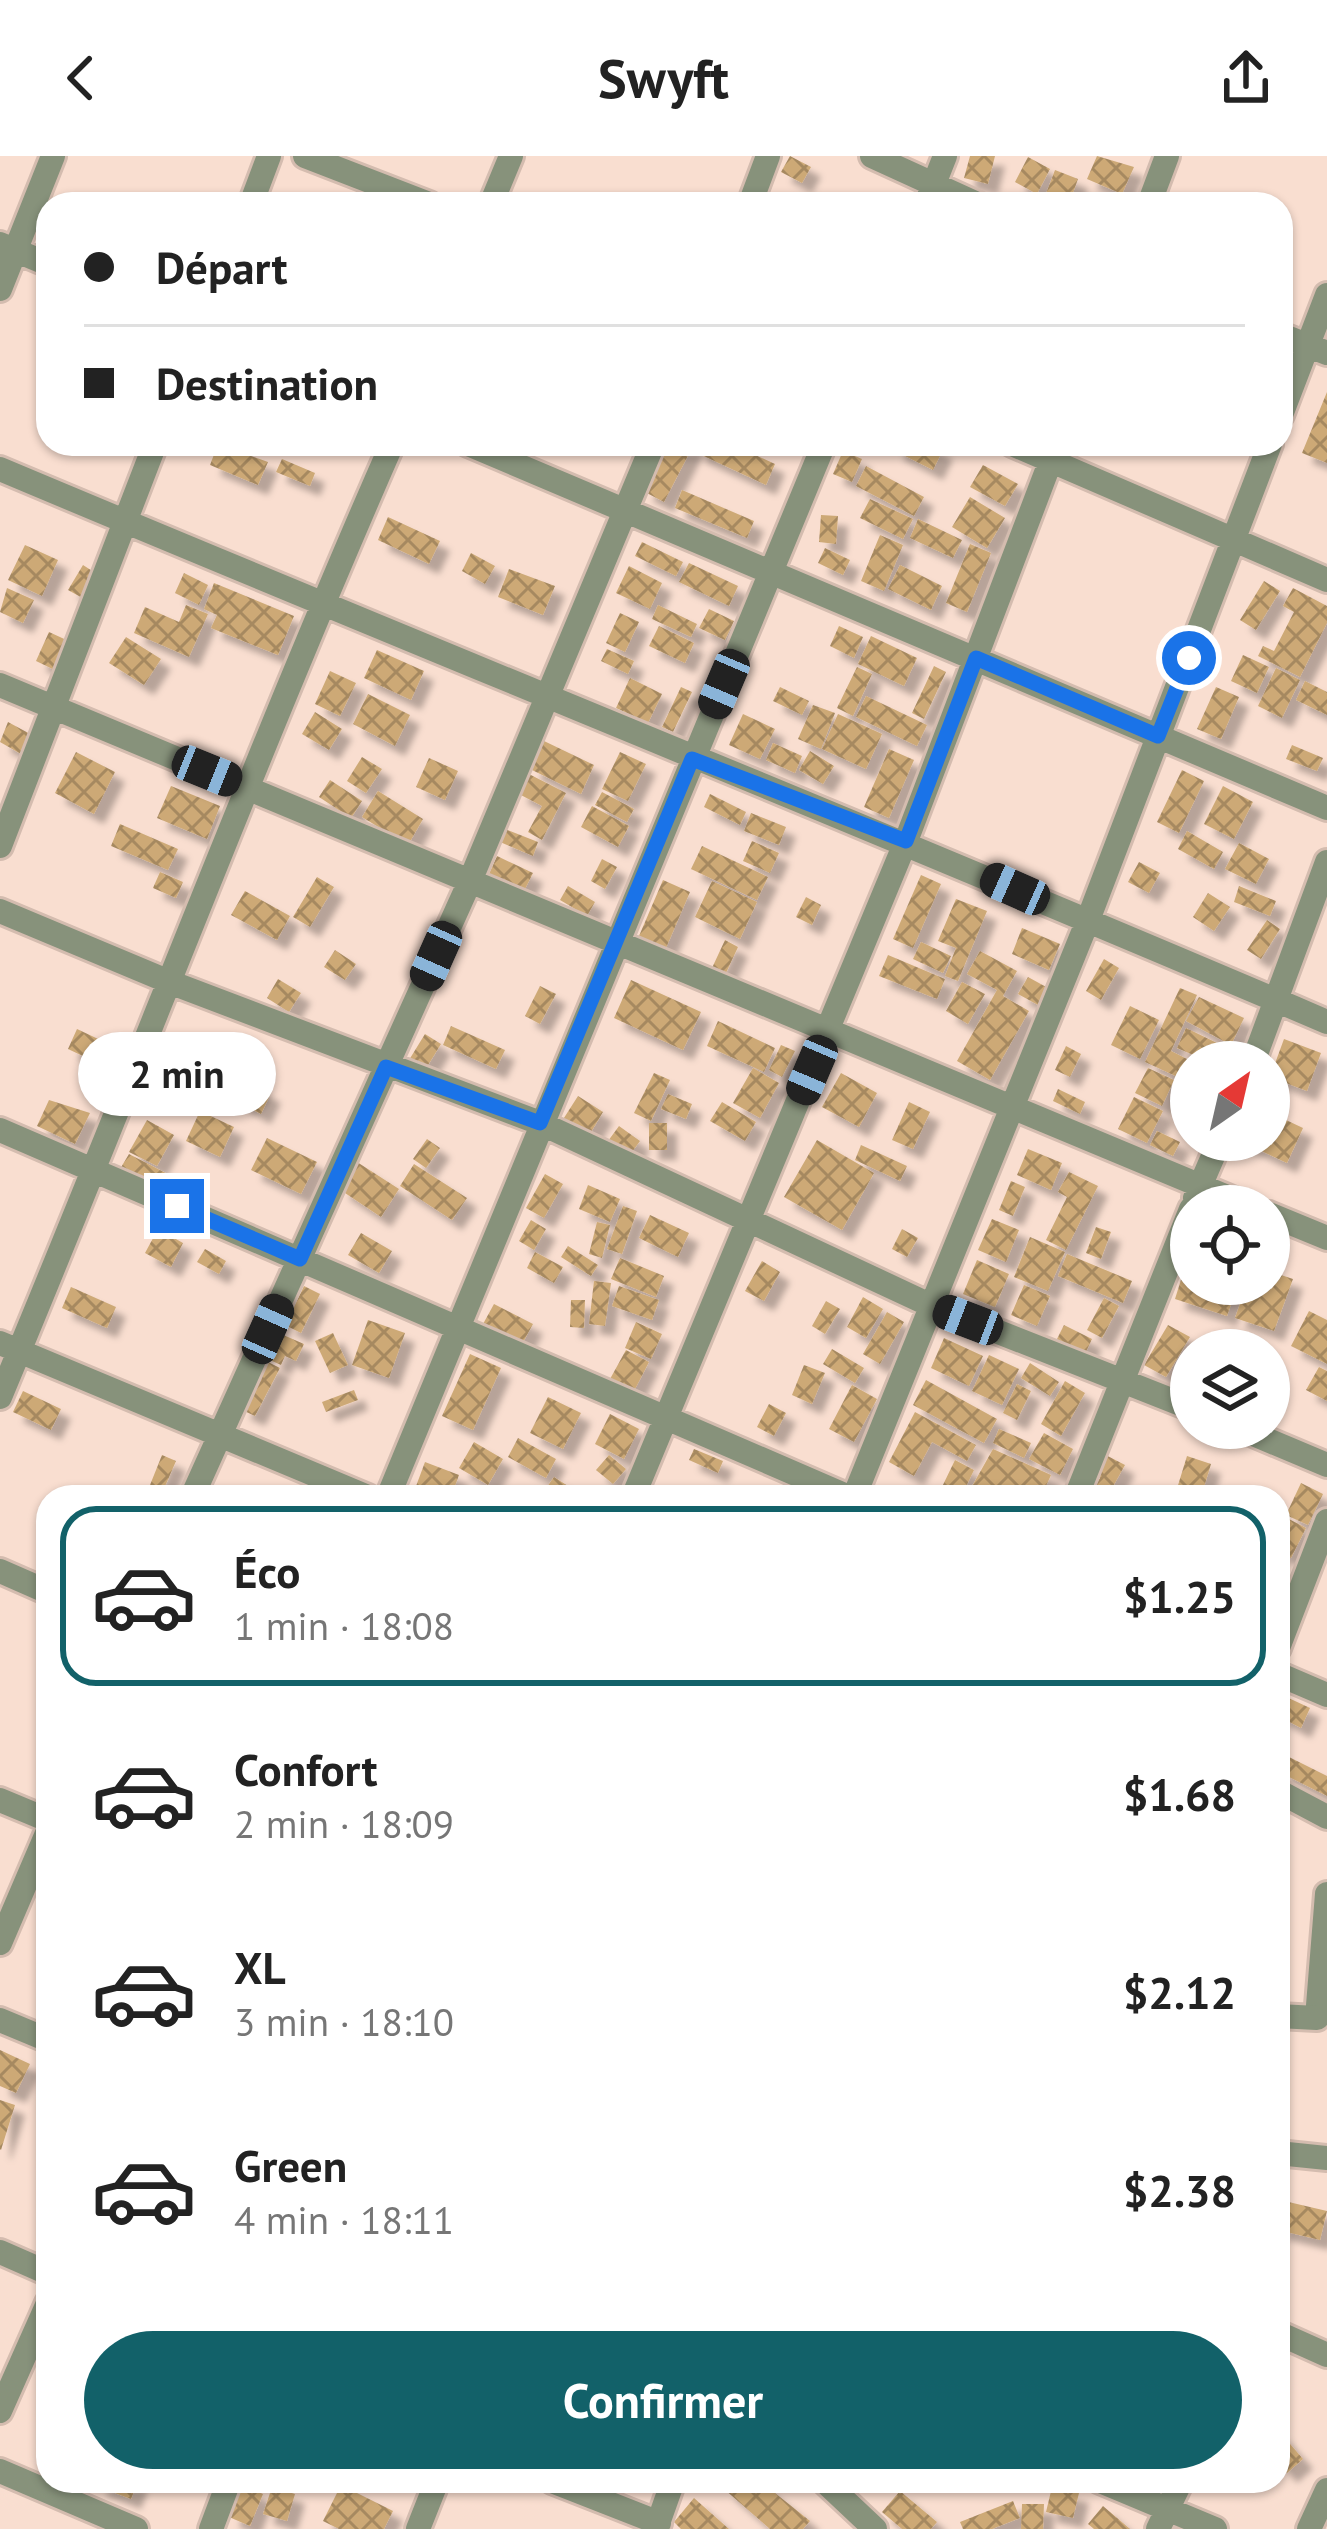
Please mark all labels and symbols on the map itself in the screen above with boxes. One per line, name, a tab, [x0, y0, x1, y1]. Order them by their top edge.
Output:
route start	[1162, 631, 1216, 685]
car	[693, 644, 755, 724]
car	[167, 741, 247, 801]
car	[975, 858, 1055, 920]
car	[405, 916, 467, 996]
car	[781, 1030, 843, 1110]
callout: 2 min	[78, 1032, 276, 1116]
north arrow	[1170, 1041, 1290, 1161]
route end	[150, 1179, 204, 1233]
car	[237, 1289, 299, 1369]
car	[928, 1290, 1008, 1350]

